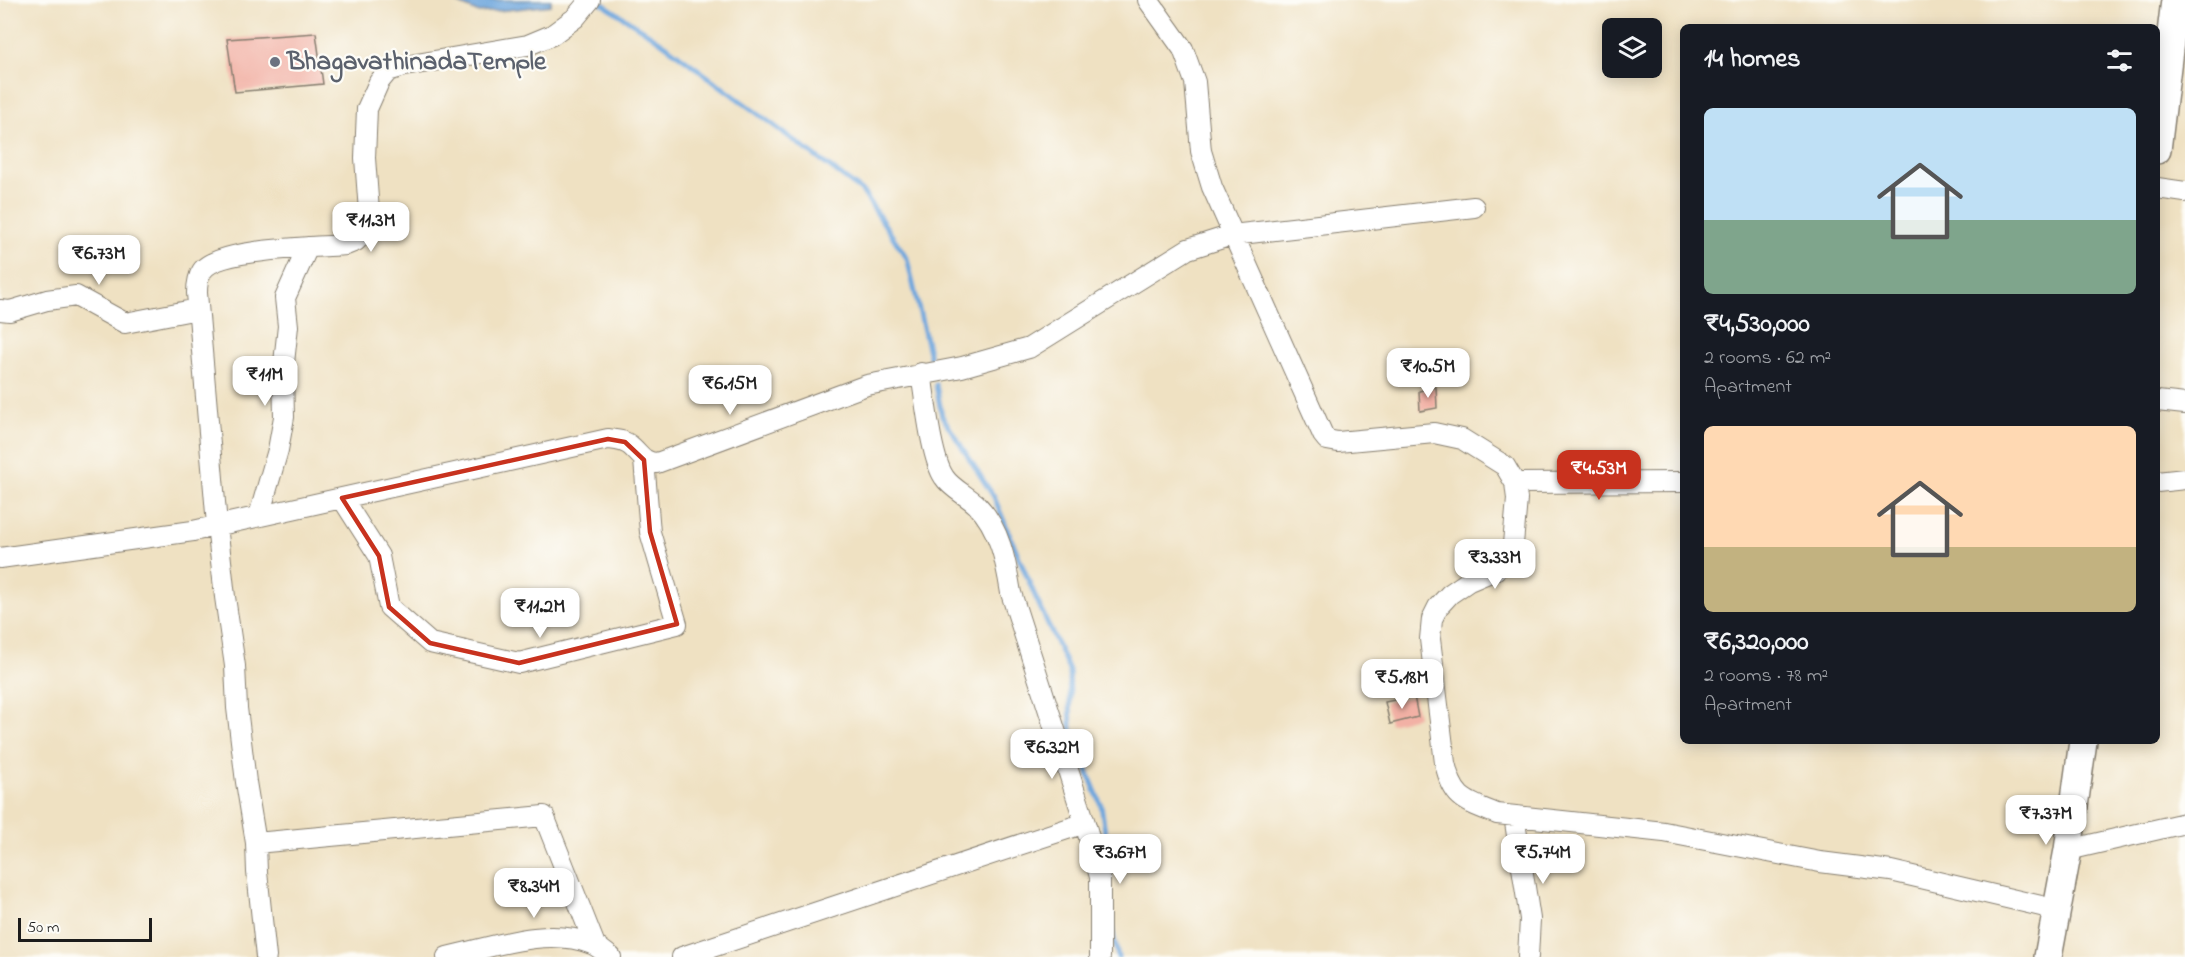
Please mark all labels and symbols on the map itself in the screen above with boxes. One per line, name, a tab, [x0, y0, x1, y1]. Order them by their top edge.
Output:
place label: BhagavathinadaTemple	[285, 43, 547, 83]
marker: BhagavathinadaTemple	[268, 55, 282, 69]
pin: ₹11.3M	[322, 202, 420, 253]
pin: ₹6.73M	[50, 235, 148, 286]
pin: ₹10.5M	[1379, 348, 1477, 399]
pin: ₹11M	[229, 356, 301, 407]
pin: ₹6.15M	[681, 365, 779, 416]
pin: ₹4.53M	[1550, 450, 1648, 501]
pin: ₹3.33M	[1446, 539, 1544, 590]
pin: ₹11.2M	[491, 588, 589, 639]
pin: ₹5.18M	[1353, 659, 1451, 710]
pin: ₹6.32M	[1003, 729, 1101, 780]
pin: ₹7.37M	[1997, 795, 2095, 846]
pin: ₹3.67M	[1071, 834, 1169, 885]
pin: ₹5.74M	[1494, 834, 1592, 885]
pin: ₹8.34M	[485, 868, 583, 919]
scale bar	[18, 915, 152, 942]

